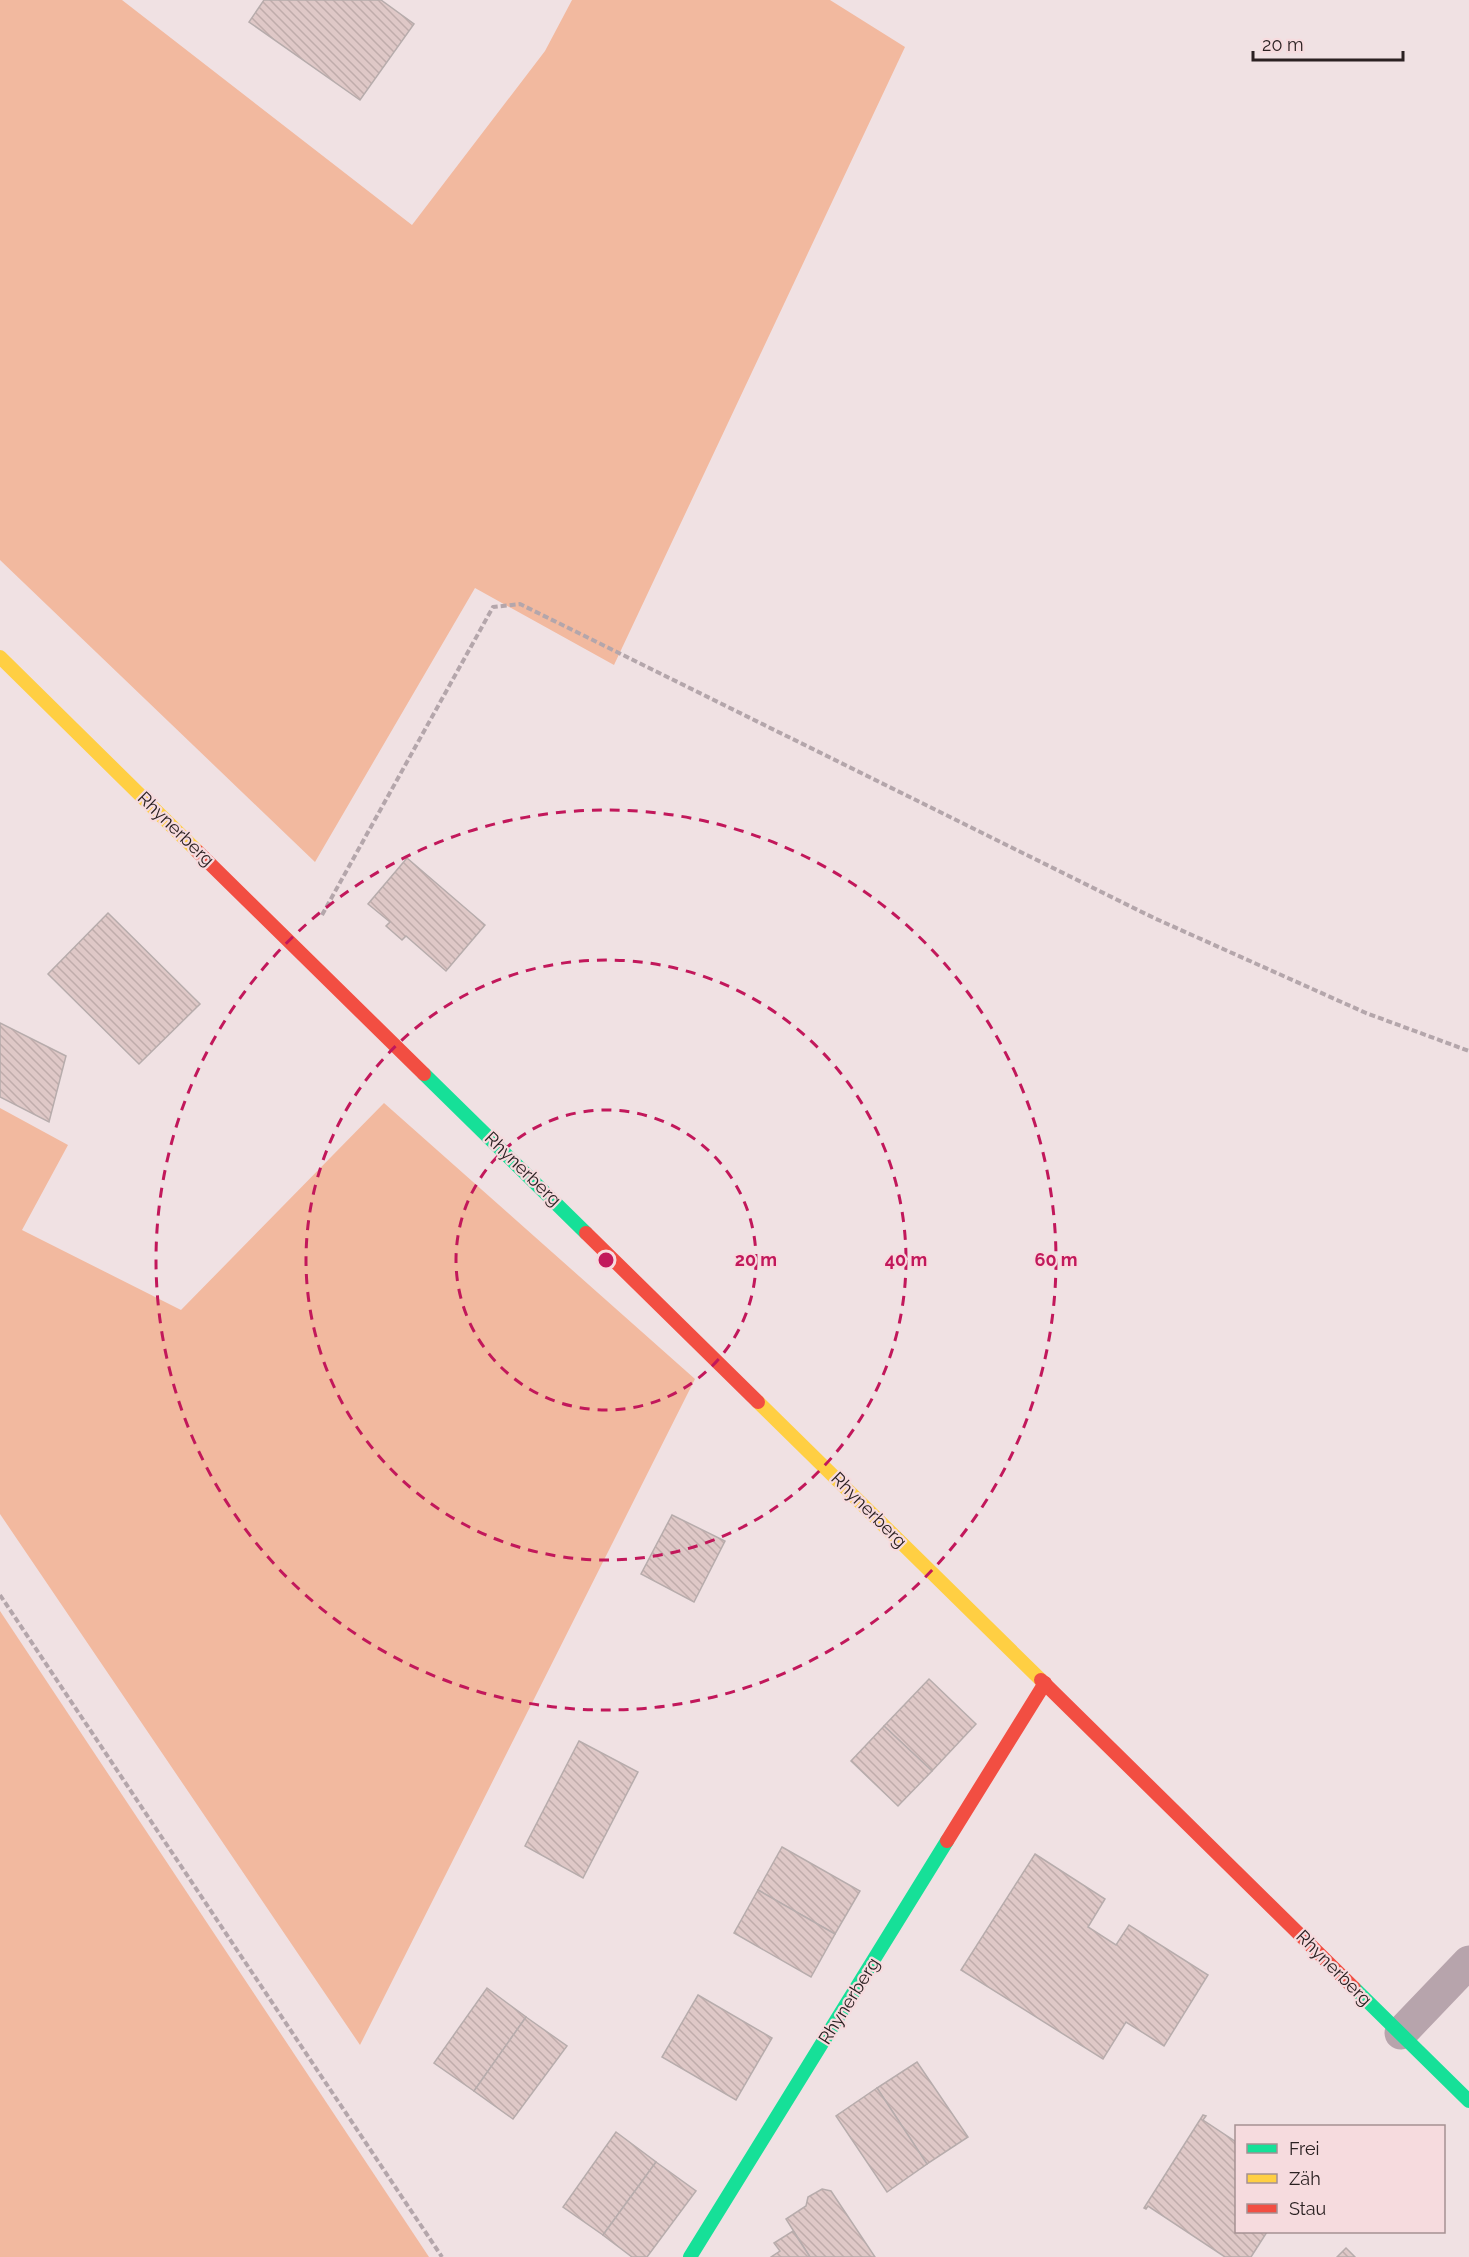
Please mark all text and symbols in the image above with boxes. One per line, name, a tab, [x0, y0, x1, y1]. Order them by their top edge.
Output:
scale bar	[1253, 24, 1403, 62]
text: 20 m	[1262, 34, 1304, 55]
street label: Rhynerberg	[134, 787, 219, 870]
street label: Rhynerberg	[481, 1127, 566, 1210]
text: 20 m	[735, 1249, 777, 1270]
text: 40 m	[885, 1249, 927, 1270]
text: 60 m	[1034, 1249, 1078, 1270]
centre of rings	[596, 1250, 616, 1270]
street label: Rhynerberg	[827, 1468, 911, 1552]
street label: Rhynerberg	[1292, 1926, 1376, 2010]
street label: Rhynerberg	[814, 1954, 883, 2048]
legend	[1235, 2125, 1445, 2233]
text: Frei	[1289, 2138, 1319, 2159]
text: Zäh	[1289, 2168, 1321, 2189]
text: Stau	[1289, 2198, 1326, 2219]

